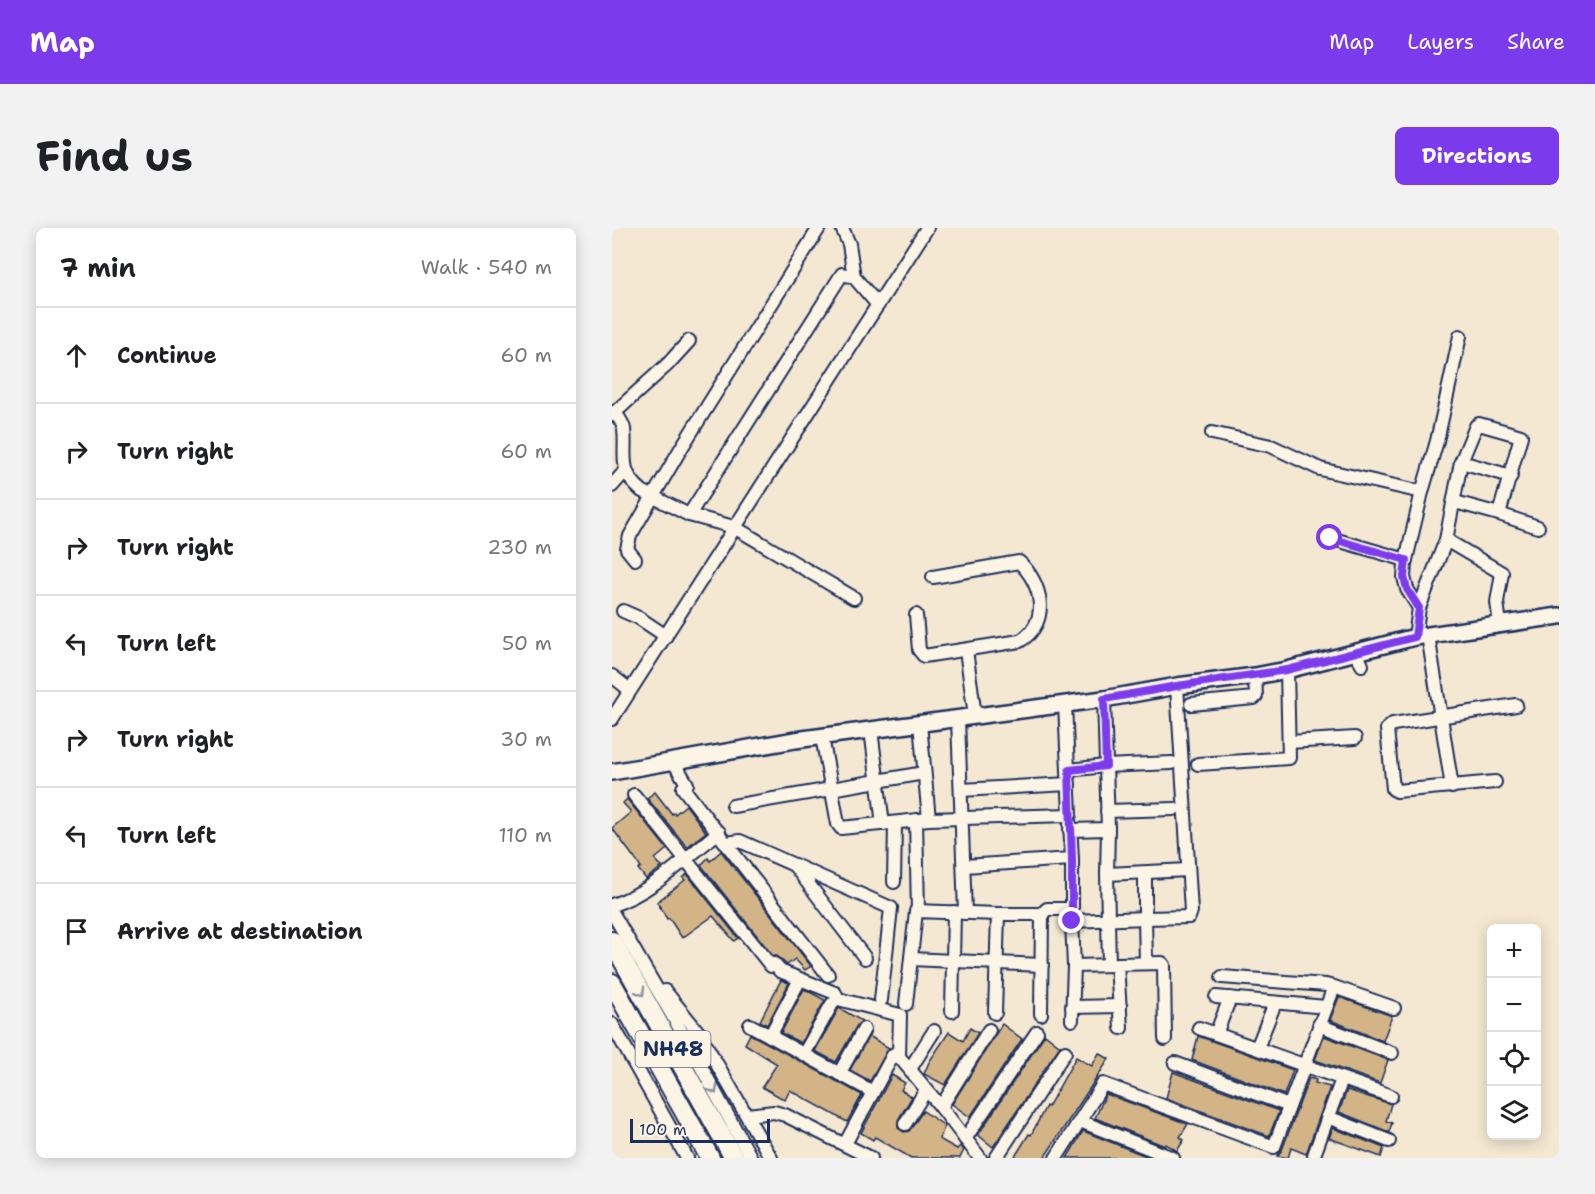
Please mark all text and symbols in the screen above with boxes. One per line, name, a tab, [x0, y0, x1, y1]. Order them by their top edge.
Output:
text: Map	[30, 23, 95, 61]
text: Map	[1329, 28, 1374, 56]
text: Layers	[1407, 28, 1474, 56]
text: Share	[1507, 28, 1565, 56]
button: Directions	[1395, 127, 1559, 185]
text: Find us	[36, 128, 193, 184]
text: 7 min	[60, 250, 136, 285]
text: Walk · 540 m	[421, 254, 552, 280]
icon: ahead	[60, 339, 93, 372]
text: Continue	[117, 341, 217, 370]
text: 60 m	[500, 342, 552, 368]
icon: right	[60, 435, 93, 468]
text: Turn right	[117, 437, 234, 466]
text: 60 m	[500, 438, 552, 464]
route start	[1316, 524, 1342, 550]
icon: right	[60, 531, 93, 564]
text: Turn right	[117, 533, 234, 562]
text: 230 m	[487, 534, 552, 560]
icon: left	[60, 627, 93, 660]
text: Turn left	[117, 629, 216, 658]
text: 50 m	[502, 630, 552, 656]
icon: right	[60, 723, 93, 756]
text: Turn right	[117, 725, 234, 754]
text: 30 m	[500, 726, 552, 752]
icon: left	[60, 819, 93, 852]
text: Turn left	[117, 821, 216, 850]
text: 110 m	[498, 822, 552, 848]
route end	[1058, 907, 1084, 933]
icon: arrive	[60, 915, 93, 948]
text: Arrive at destination	[117, 917, 363, 946]
map controls	[1487, 924, 1541, 1140]
button: +	[1487, 924, 1541, 978]
button: −	[1487, 978, 1541, 1032]
one-way arrow	[634, 986, 645, 996]
road number: NH48	[635, 1031, 710, 1067]
button: locate	[1487, 1032, 1541, 1086]
one-way arrow	[707, 1084, 718, 1094]
button: layers	[1487, 1086, 1541, 1140]
scale bar	[630, 1116, 770, 1144]
text: 100 m	[639, 1119, 687, 1140]

